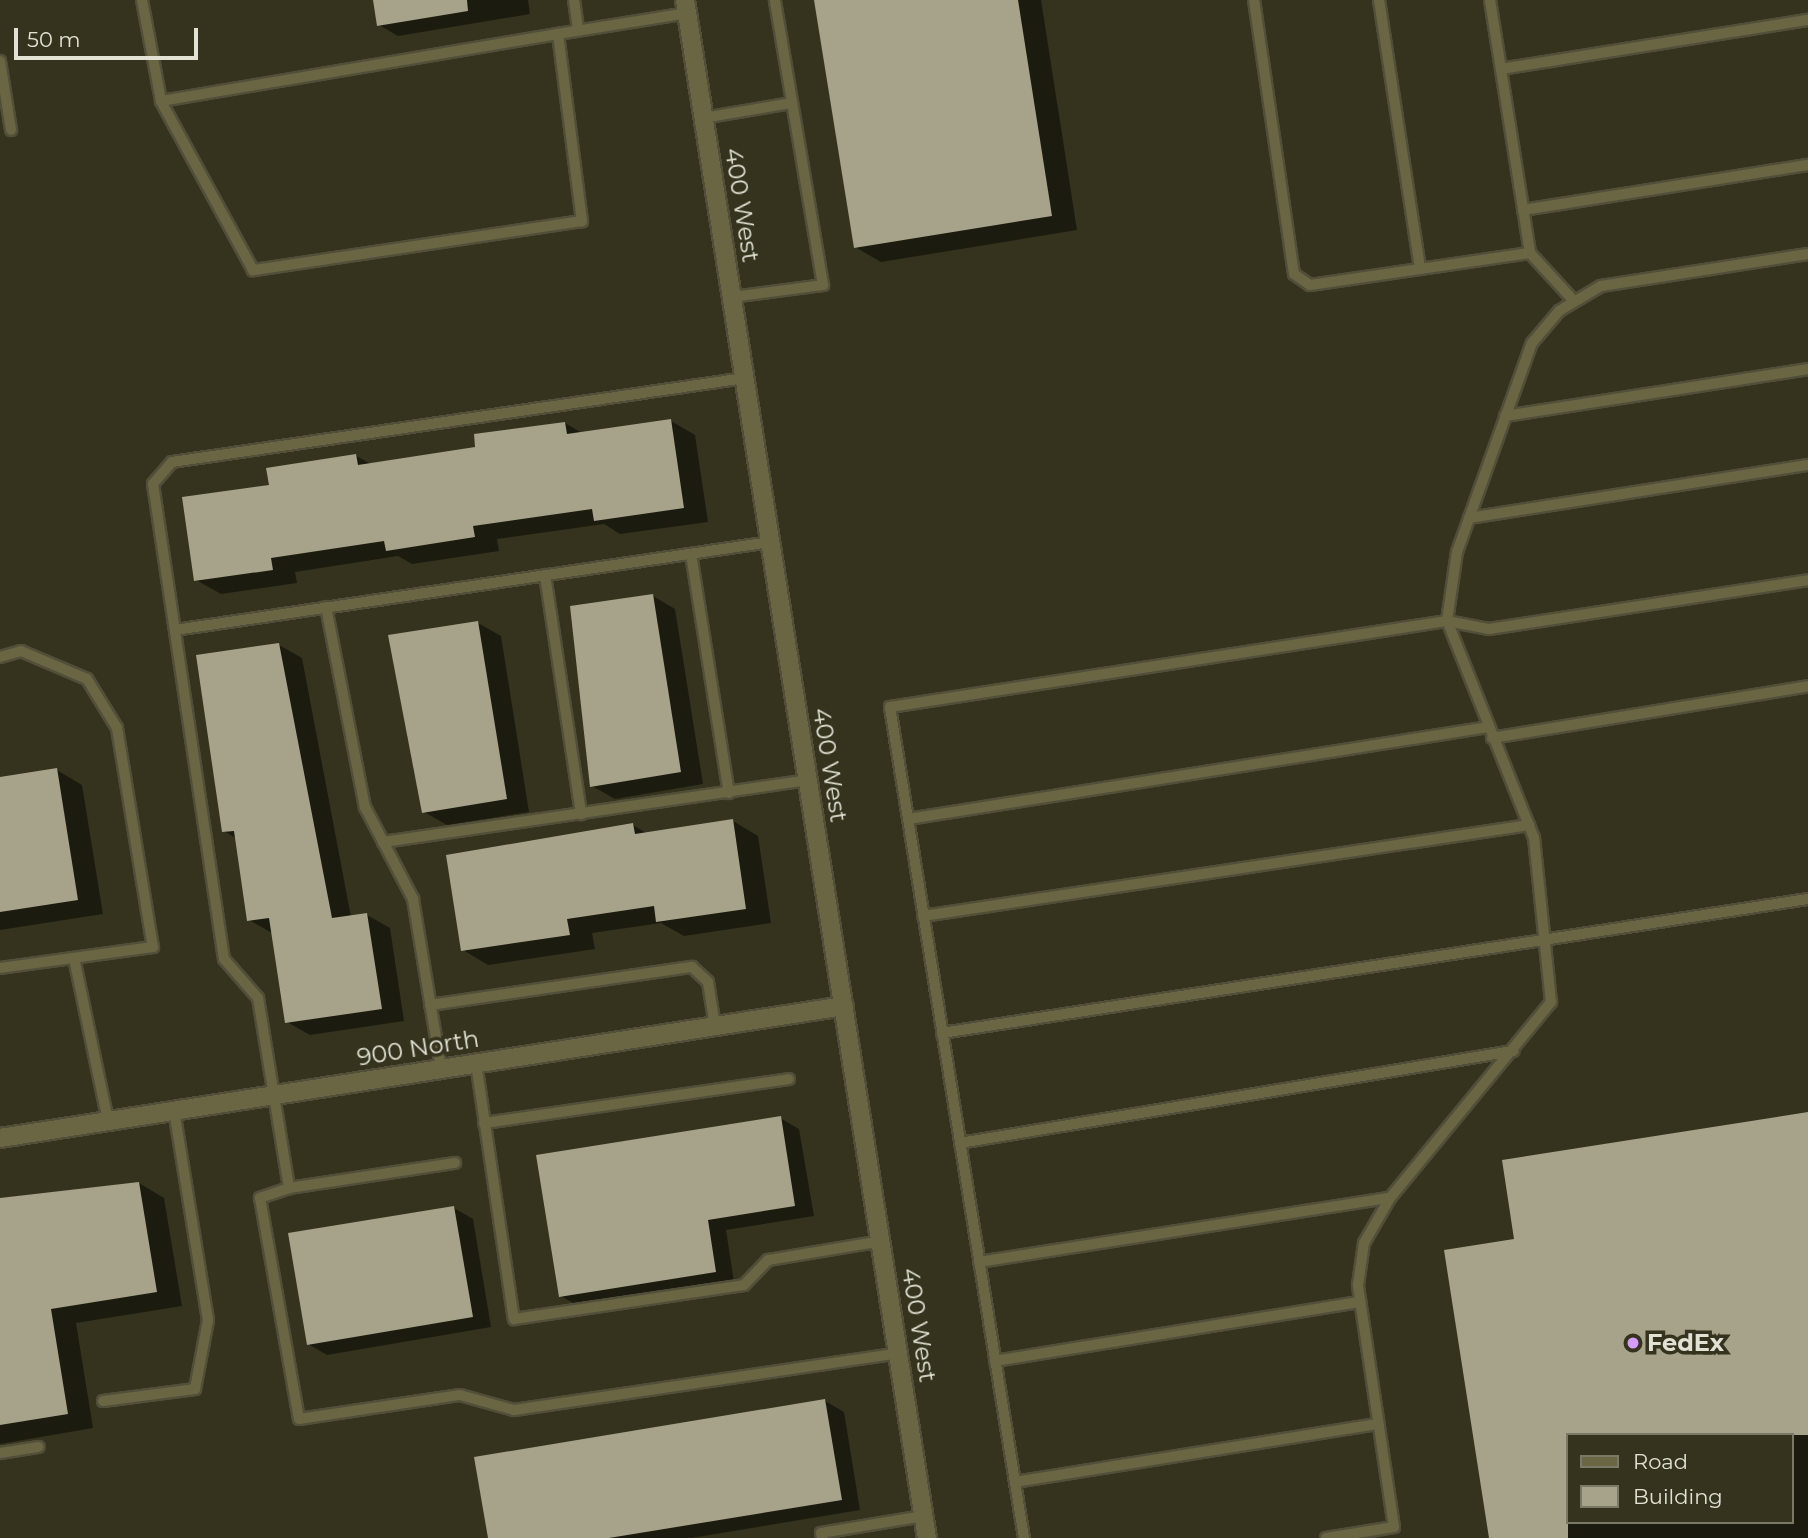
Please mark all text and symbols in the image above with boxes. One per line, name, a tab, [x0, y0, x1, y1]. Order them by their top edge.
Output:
scale bar	[18, 14, 201, 58]
text: 50 m	[27, 27, 81, 52]
street label: 400 West	[719, 146, 765, 264]
street label: 400 West	[807, 706, 853, 824]
street label: 900 North	[355, 1024, 481, 1072]
street label: 400 West	[896, 1266, 942, 1384]
place label: FedEx	[1647, 1329, 1724, 1357]
marker: FedEx	[1625, 1335, 1641, 1351]
legend	[1566, 1433, 1794, 1524]
text: Road	[1633, 1449, 1688, 1474]
text: Building	[1633, 1484, 1723, 1509]

